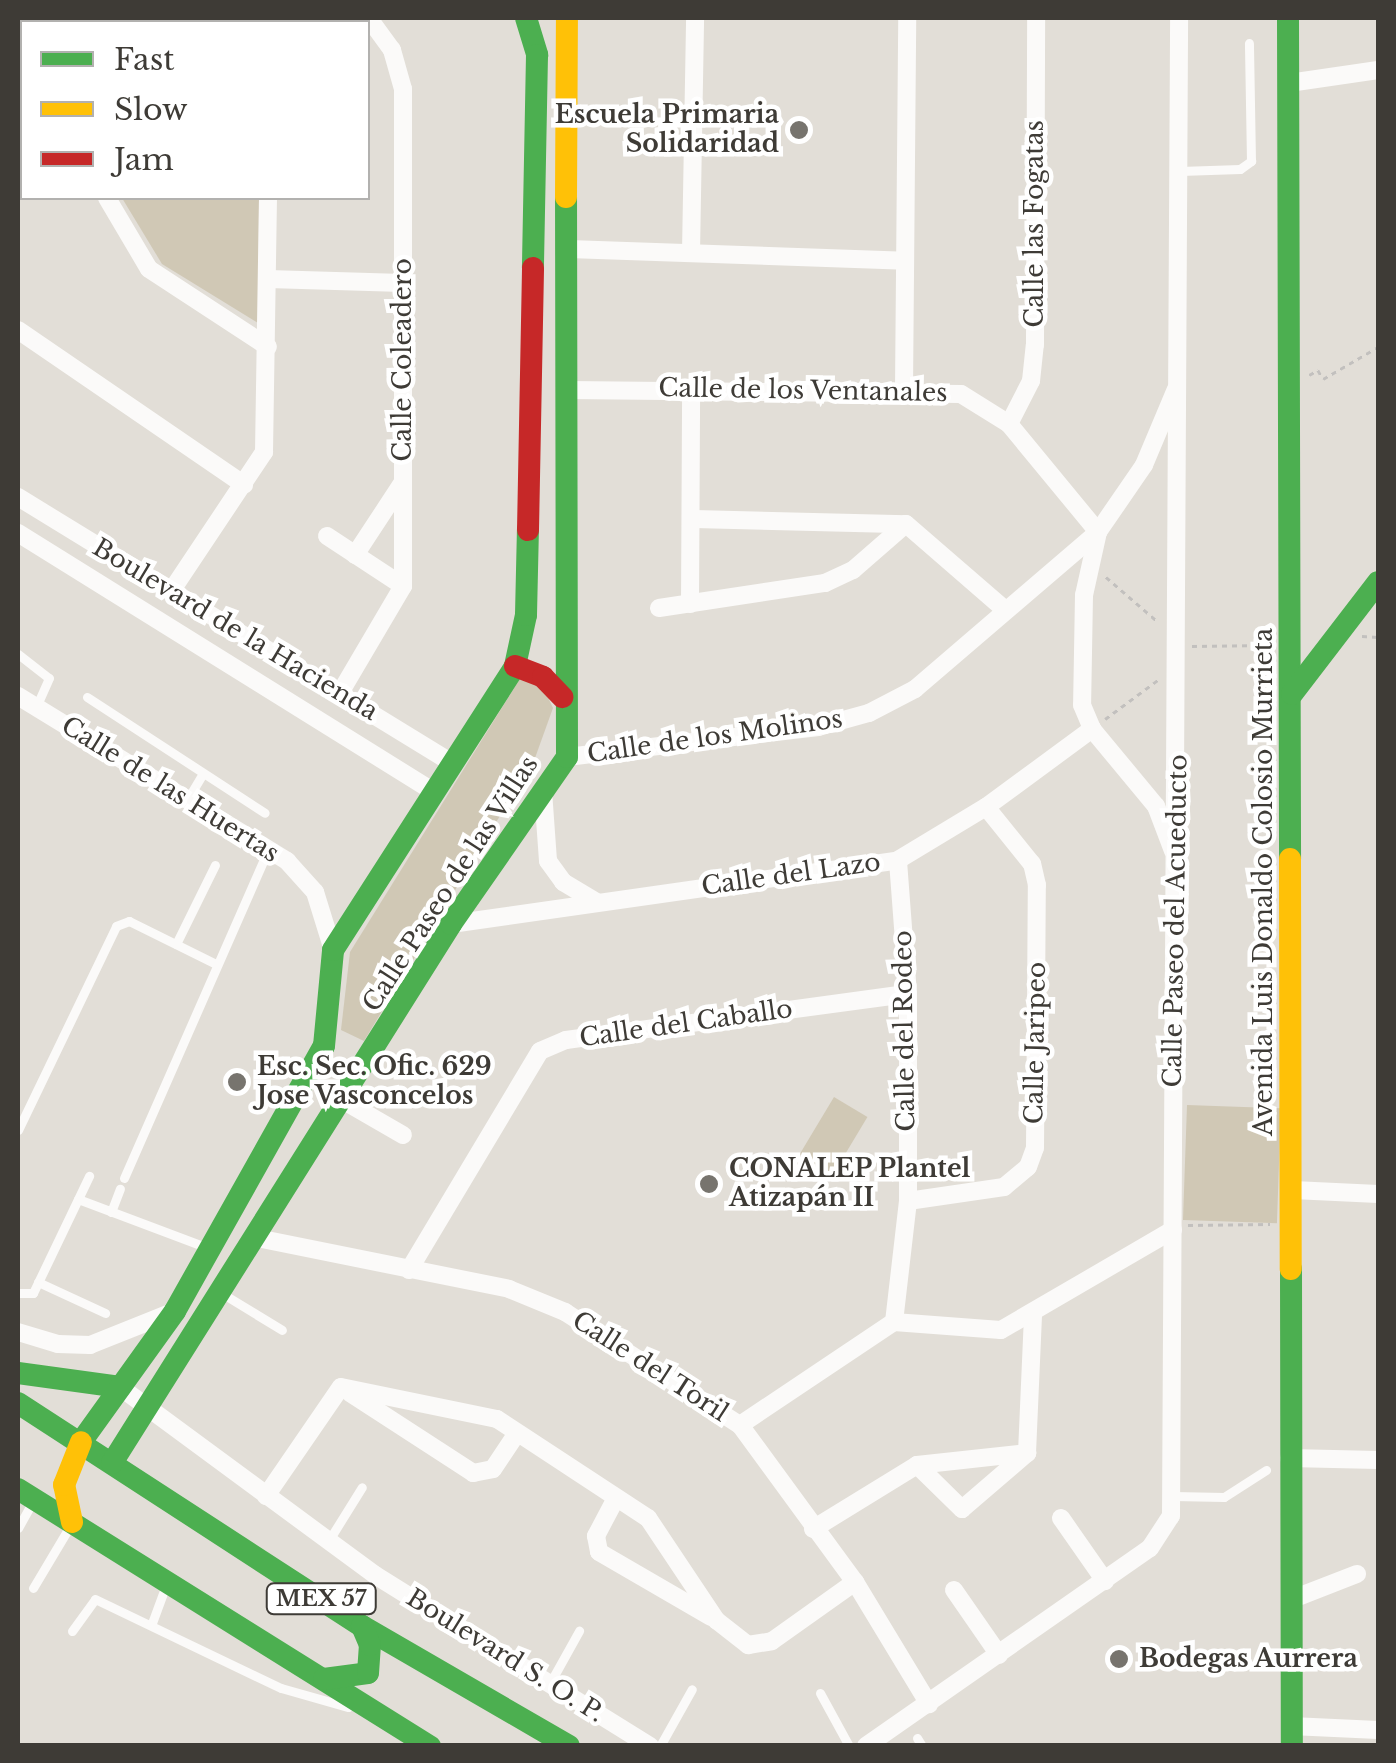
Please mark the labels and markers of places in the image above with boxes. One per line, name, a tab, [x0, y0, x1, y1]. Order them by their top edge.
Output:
place label: Escuela Primaria Solidaridad	[555, 101, 779, 160]
marker: Escuela Primaria Solidaridad	[788, 119, 810, 141]
place label: Esc. Sec. Ofic. 629 Jose Vasconcelos	[257, 1053, 492, 1112]
marker: Esc. Sec. Ofic. 629 Jose Vasconcelos	[226, 1071, 248, 1093]
place label: CONALEP Plantel Atizapán II	[729, 1155, 971, 1214]
marker: CONALEP Plantel Atizapán II	[698, 1173, 720, 1195]
place label: Bodegas Aurrera	[1139, 1644, 1359, 1674]
marker: Bodegas Aurrera	[1108, 1648, 1130, 1670]

